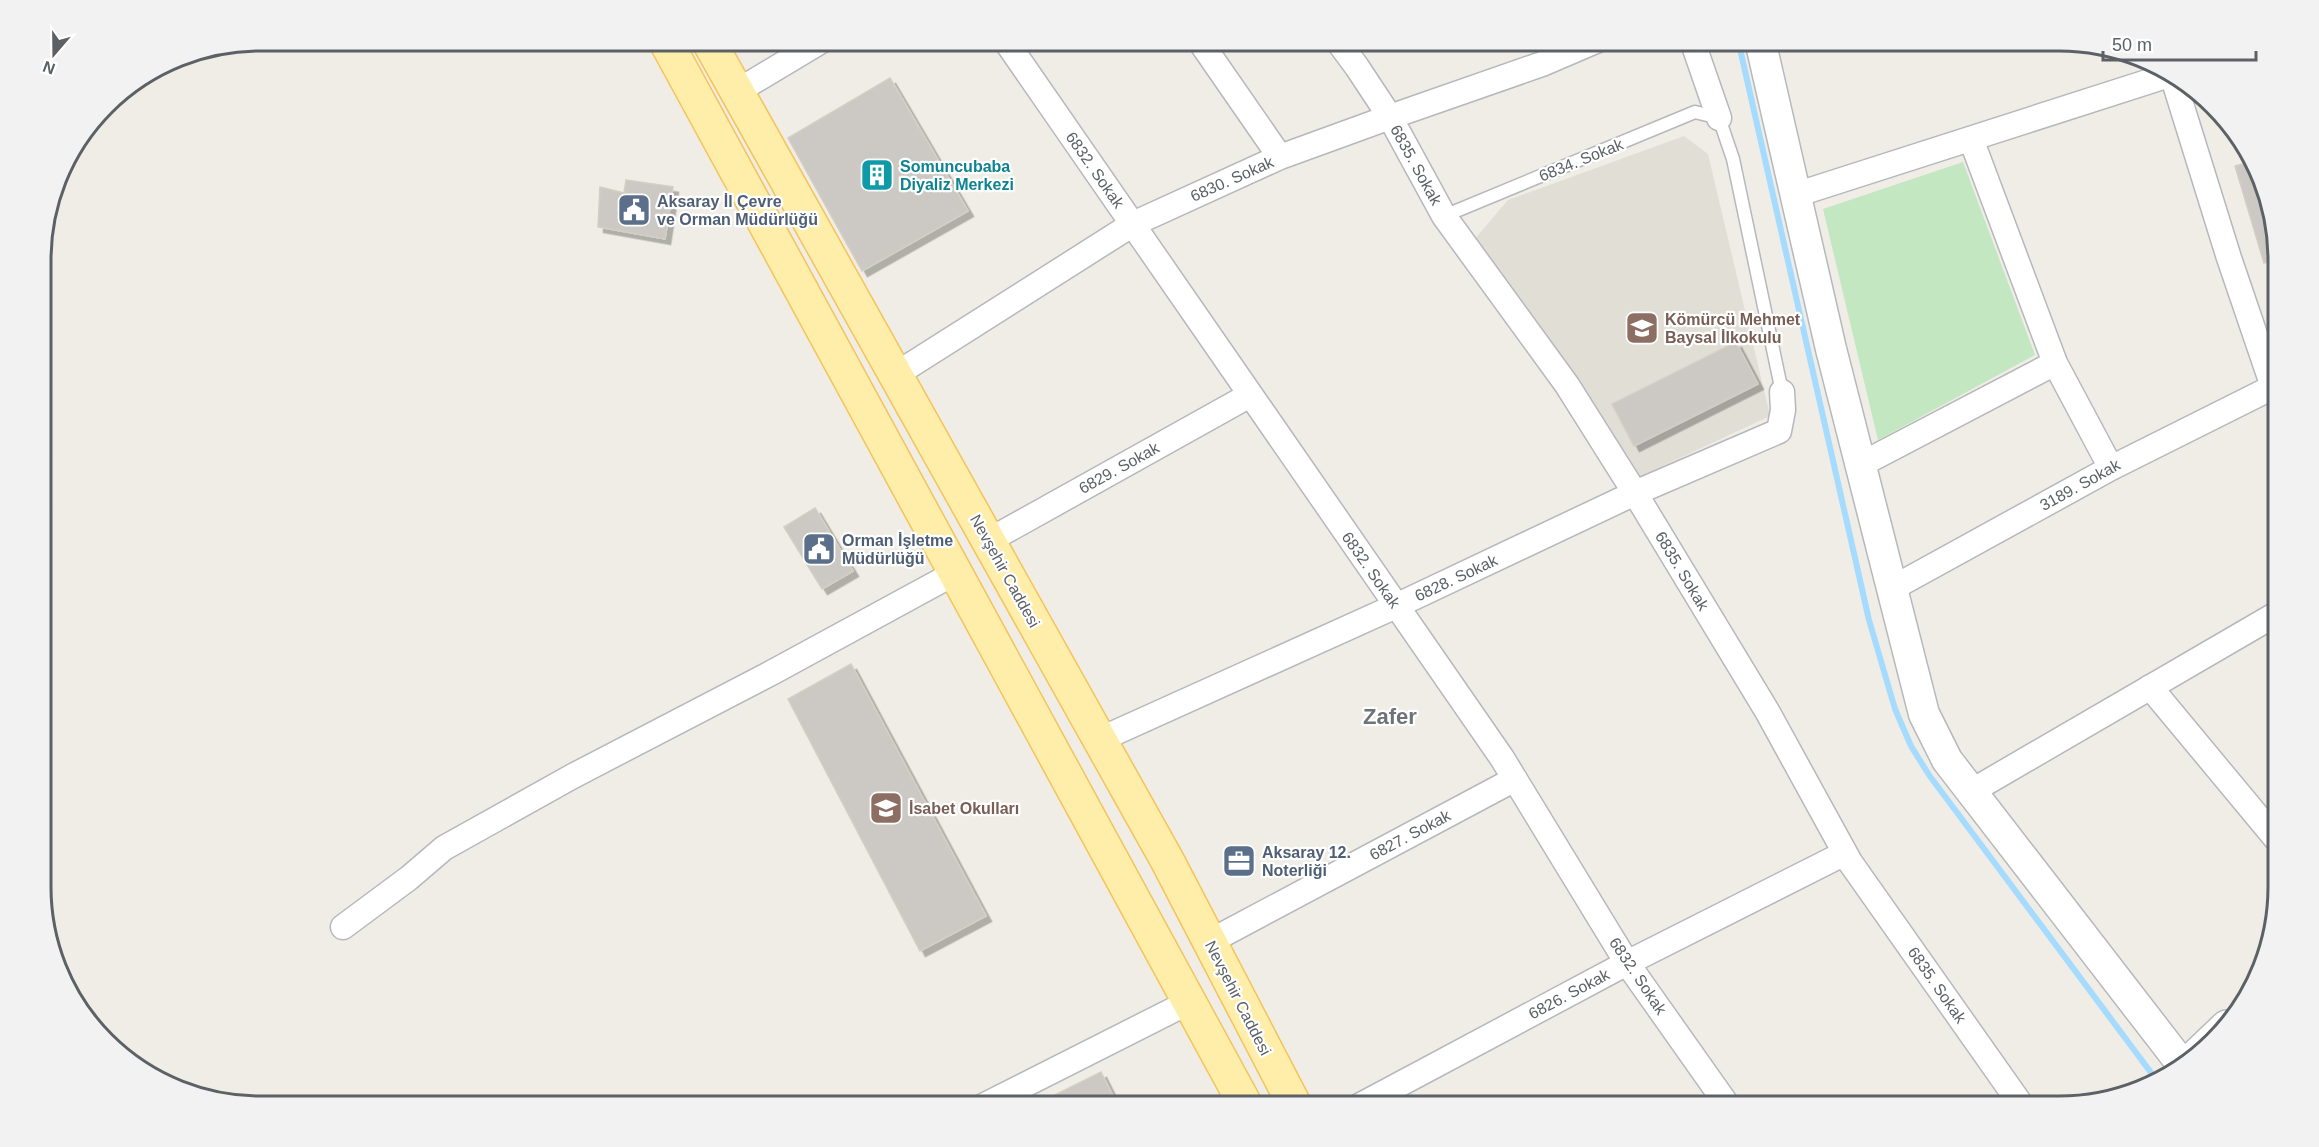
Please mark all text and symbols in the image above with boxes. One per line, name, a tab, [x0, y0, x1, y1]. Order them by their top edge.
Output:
north arrow	[24, 24, 84, 84]
scale bar	[2103, 24, 2256, 62]
text: 50 m	[2112, 35, 2152, 55]
text: N	[41, 58, 57, 78]
street label: 6835. Sokak	[1387, 122, 1445, 209]
street label: 6832. Sokak	[1063, 129, 1128, 212]
street label: 6834. Sokak	[1537, 135, 1626, 185]
street label: 6830. Sokak	[1188, 153, 1277, 205]
building icon: Somuncubaba Diyaliz Merkezi	[859, 157, 895, 193]
place label: Somuncubaba Diyaliz Merkezi	[900, 158, 1014, 193]
public building icon: Aksaray İl Çevre ve Orman Müdürlüğü	[616, 192, 652, 228]
place label: Aksaray İl Çevre ve Orman Müdürlüğü	[657, 193, 818, 228]
school or university icon: Kömürcü Mehmet Baysal İlkokulu	[1624, 310, 1660, 346]
place label: Kömürcü Mehmet Baysal İlkokulu	[1665, 311, 1801, 346]
street label: 6829. Sokak	[1076, 439, 1163, 497]
street label: 3189. Sokak	[2037, 456, 2124, 514]
street label: Nevşehir Caddesi	[967, 512, 1043, 630]
street label: 6835. Sokak	[1652, 528, 1713, 614]
street label: 6832. Sokak	[1339, 529, 1404, 612]
public building icon: Orman İşletme Müdürlüğü	[801, 531, 837, 567]
place label: Orman İşletme Müdürlüğü	[842, 532, 953, 567]
street label: 6828. Sokak	[1412, 551, 1501, 605]
district label: Zafer	[1363, 704, 1417, 729]
school or university icon: İsabet Okulları	[868, 790, 904, 826]
place label: İsabet Okulları	[909, 800, 1019, 817]
street label: 6827. Sokak	[1367, 806, 1454, 863]
office icon: Aksaray 12. Noterliği	[1221, 843, 1257, 879]
place label: Aksaray 12. Noterliği	[1262, 844, 1351, 879]
street label: 6832. Sokak	[1606, 934, 1670, 1018]
street label: Nevşehir Caddesi	[1202, 938, 1274, 1058]
street label: 6835. Sokak	[1905, 944, 1970, 1027]
street label: 6826. Sokak	[1526, 965, 1613, 1022]

